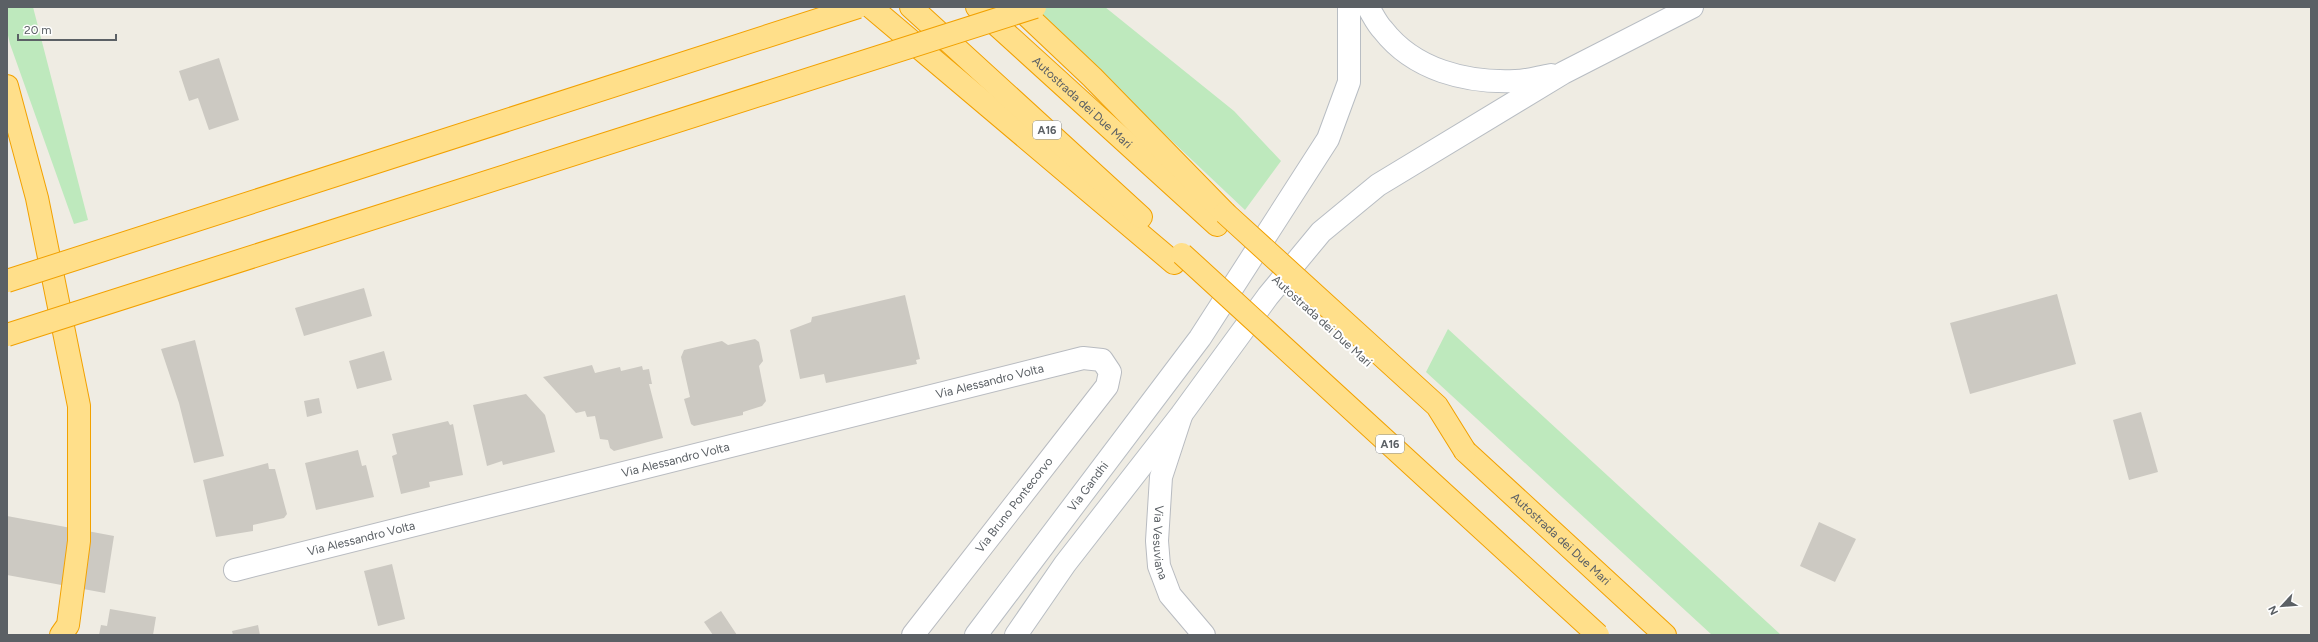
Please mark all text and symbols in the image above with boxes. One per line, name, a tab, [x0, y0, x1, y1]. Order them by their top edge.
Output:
scale bar	[18, 16, 116, 42]
text: 20 m	[24, 23, 52, 37]
street label: Autostrada dei Due Mari	[1029, 54, 1135, 151]
road number: A16	[1033, 121, 1061, 139]
street label: Autostrada dei Due Mari	[1269, 272, 1375, 370]
street label: Via Alessandro Volta	[934, 361, 1045, 402]
road number: A16	[1376, 435, 1404, 453]
street label: Via Alessandro Volta	[620, 440, 731, 480]
street label: Via Bruno Pontecorvo	[972, 455, 1056, 555]
street label: Via Gandhi	[1065, 459, 1111, 514]
street label: Autostrada dei Due Mari	[1508, 490, 1613, 588]
street label: Via Vesuviana	[1150, 505, 1171, 582]
street label: Via Alessandro Volta	[306, 518, 417, 559]
north arrow	[2262, 586, 2302, 626]
text: N	[2266, 603, 2281, 617]

